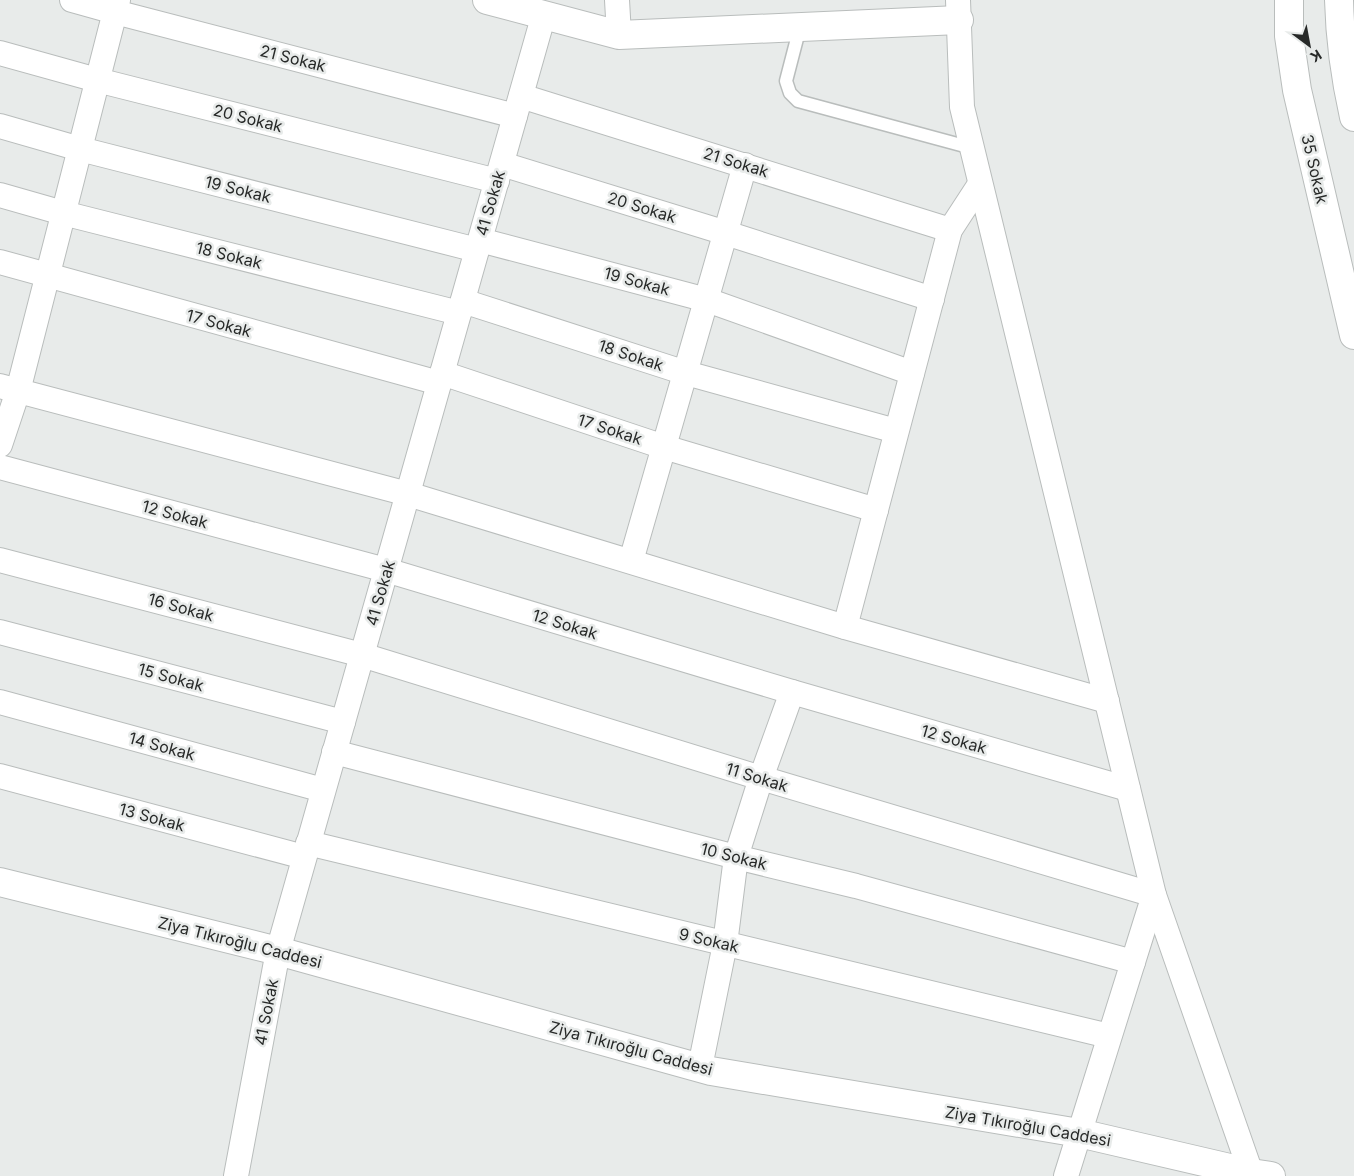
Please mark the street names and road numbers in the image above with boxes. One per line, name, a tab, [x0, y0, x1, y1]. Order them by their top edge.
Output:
street label: 21 Sokak	[258, 40, 328, 76]
street label: 20 Sokak	[211, 100, 285, 136]
street label: 35 Sokak	[1297, 132, 1333, 206]
street label: 21 Sokak	[701, 143, 771, 181]
street label: 41 Sokak	[471, 168, 509, 238]
street label: 19 Sokak	[203, 171, 273, 207]
street label: 20 Sokak	[605, 187, 679, 227]
street label: 18 Sokak	[194, 237, 264, 273]
street label: 19 Sokak	[602, 263, 672, 299]
street label: 17 Sokak	[184, 305, 254, 341]
street label: 18 Sokak	[596, 335, 666, 375]
street label: 17 Sokak	[575, 409, 645, 449]
street label: 12 Sokak	[140, 496, 210, 532]
street label: 41 Sokak	[361, 558, 399, 628]
street label: 16 Sokak	[146, 589, 216, 625]
street label: 12 Sokak	[530, 605, 600, 643]
street label: 15 Sokak	[136, 659, 206, 695]
street label: 12 Sokak	[919, 720, 989, 758]
street label: 14 Sokak	[127, 728, 198, 764]
street label: 11 Sokak	[724, 758, 791, 796]
street label: 13 Sokak	[117, 799, 187, 835]
street label: 10 Sokak	[699, 838, 769, 874]
street label: Ziya Tıkıroğlu Caddesi	[156, 912, 324, 972]
street label: 9 Sokak	[677, 923, 741, 957]
street label: 41 Sokak	[250, 977, 282, 1047]
street label: Ziya Tıkıroğlu Caddesi	[547, 1017, 715, 1079]
street label: Ziya Tıkıroğlu Caddesi	[943, 1102, 1113, 1150]

